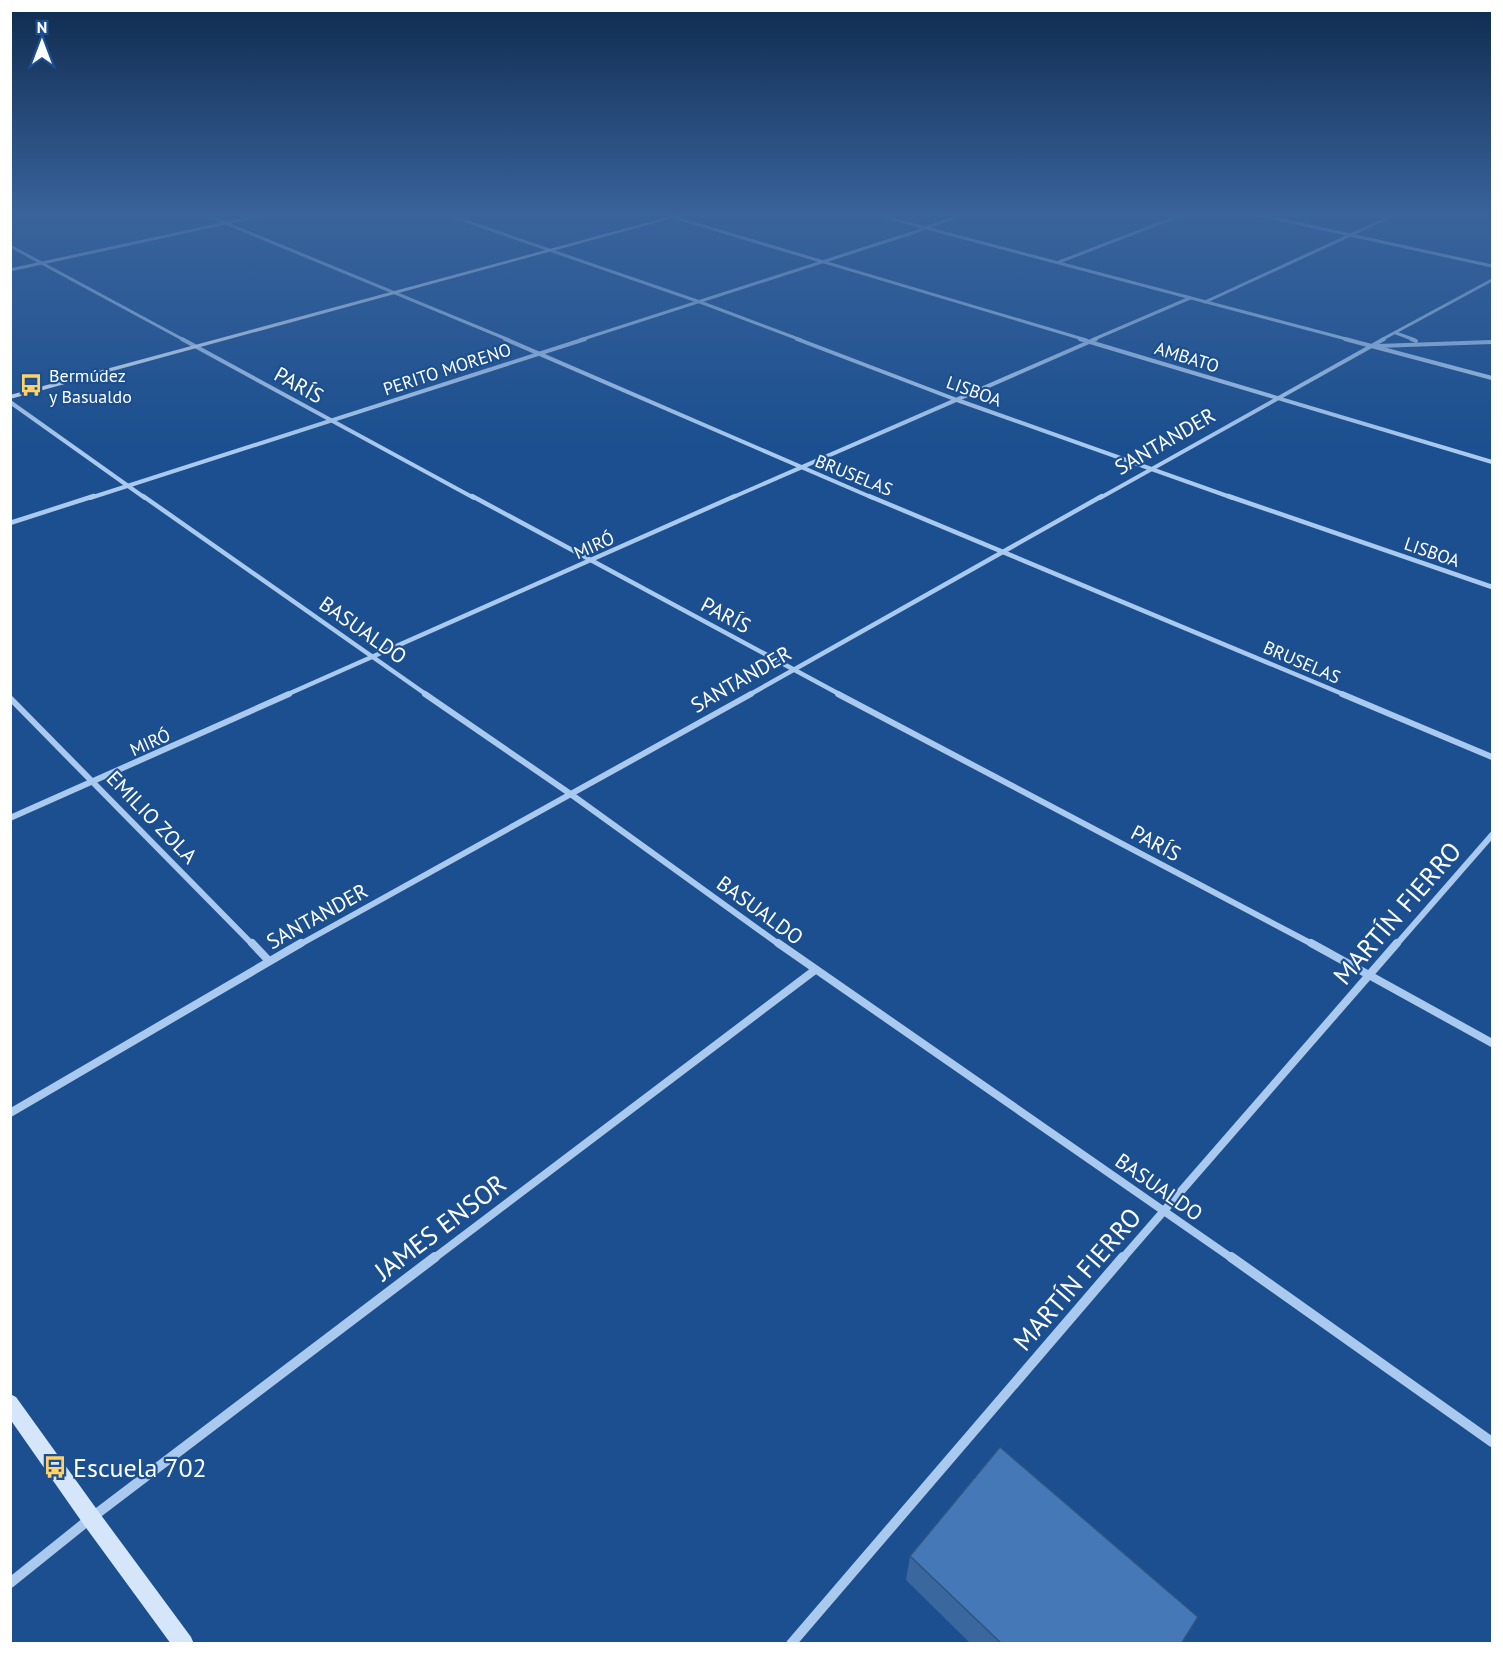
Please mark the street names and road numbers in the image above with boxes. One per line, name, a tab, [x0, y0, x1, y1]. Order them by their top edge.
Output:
street label: AMBATO	[1152, 336, 1222, 378]
street label: PERITO MORENO	[380, 337, 514, 401]
street label: PARÍS	[270, 360, 328, 410]
street label: LISBOA	[943, 370, 1005, 412]
street label: SANTANDER	[1110, 401, 1220, 481]
street label: BRUSELAS	[812, 449, 896, 501]
street label: MIRÓ	[570, 526, 618, 564]
street label: LISBOA	[1401, 532, 1463, 572]
street label: BASUALDO	[314, 590, 412, 670]
street label: PARÍS	[696, 591, 756, 639]
street label: BRUSELAS	[1260, 635, 1344, 689]
street label: SANTANDER	[686, 639, 796, 719]
street label: MIRÓ	[126, 723, 174, 761]
street label: EMILIO ZOLA	[101, 765, 204, 870]
street label: PARÍS	[1126, 819, 1186, 867]
street label: MARTÍN FIERRO	[1326, 835, 1468, 991]
street label: BASUALDO	[711, 870, 809, 950]
street label: SANTANDER	[262, 877, 372, 955]
street label: BASUALDO	[1110, 1147, 1208, 1227]
street label: JAMES ENSOR	[367, 1167, 512, 1288]
street label: MARTÍN FIERRO	[1006, 1201, 1148, 1357]

